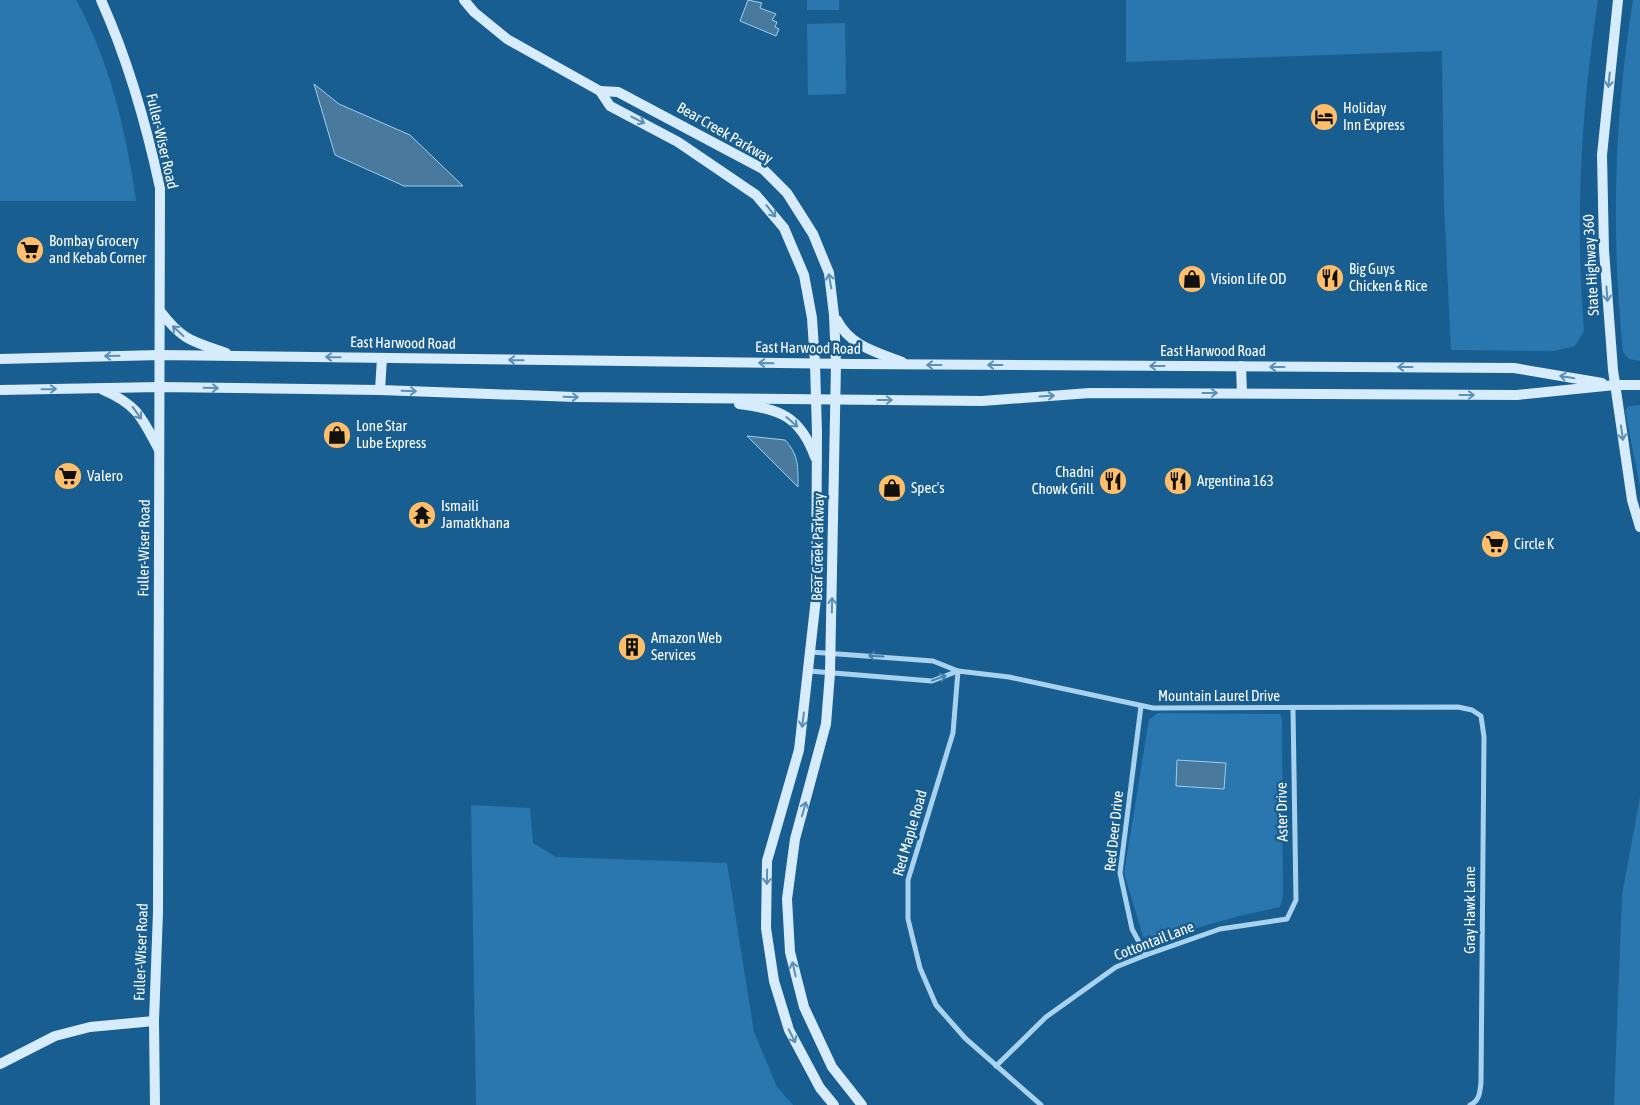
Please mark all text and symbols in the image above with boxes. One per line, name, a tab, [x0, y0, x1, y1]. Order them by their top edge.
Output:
one-way arrow	[1604, 71, 1614, 87]
street label: Fuller-Wiser Road	[143, 91, 182, 190]
street label: Bear Creek Parkway	[674, 98, 776, 167]
place label: Holiday Inn Express	[1343, 99, 1405, 133]
hotel icon: Holiday Inn Express	[1309, 102, 1339, 132]
one-way arrow	[630, 116, 645, 125]
one-way arrow	[765, 205, 776, 218]
street label: State Highway 360	[1579, 214, 1602, 316]
place label: Bombay Grocery and Kebab Corner	[49, 232, 147, 266]
supermarket icon: Bombay Grocery and Kebab Corner	[15, 235, 45, 265]
place label: Big Guys Chicken & Rice	[1349, 260, 1428, 294]
restaurant icon: Big Guys Chicken & Rice	[1315, 263, 1345, 293]
shop icon: Vision Life OD	[1177, 264, 1207, 294]
place label: Vision Life OD	[1211, 270, 1286, 287]
one-way arrow	[824, 273, 834, 289]
one-way arrow	[1603, 286, 1612, 302]
one-way arrow	[172, 325, 184, 337]
street label: East Harwood Road	[350, 333, 456, 352]
street label: East Harwood Road	[755, 338, 861, 357]
street label: East Harwood Road	[1160, 342, 1266, 359]
one-way arrow	[104, 351, 120, 361]
one-way arrow	[326, 353, 342, 362]
one-way arrow	[508, 355, 524, 365]
one-way arrow	[758, 358, 774, 368]
one-way arrow	[927, 360, 943, 370]
one-way arrow	[987, 360, 1003, 370]
one-way arrow	[1149, 361, 1166, 371]
one-way arrow	[1269, 362, 1285, 371]
one-way arrow	[1397, 362, 1414, 372]
one-way arrow	[1559, 371, 1575, 381]
one-way arrow	[202, 383, 219, 393]
one-way arrow	[40, 385, 56, 394]
one-way arrow	[400, 386, 416, 396]
one-way arrow	[1201, 388, 1217, 398]
one-way arrow	[1459, 390, 1475, 400]
one-way arrow	[1039, 391, 1055, 401]
one-way arrow	[562, 392, 579, 402]
one-way arrow	[876, 395, 893, 405]
one-way arrow	[132, 405, 142, 419]
one-way arrow	[786, 416, 799, 427]
place label: Lone Star Lube Express	[356, 417, 426, 451]
shop icon: Lone Star Lube Express	[322, 420, 352, 450]
one-way arrow	[1617, 425, 1627, 441]
supermarket icon: Valero	[53, 461, 83, 491]
place label: Chadni Chowk Grill	[1032, 463, 1094, 497]
restaurant icon: Chadni Chowk Grill	[1098, 466, 1128, 496]
restaurant icon: Argentina 163	[1163, 466, 1193, 496]
place label: Valero	[87, 467, 123, 484]
place label: Argentina 163	[1197, 472, 1274, 489]
shop icon: Spec's	[877, 473, 907, 503]
place label: Spec's	[911, 479, 944, 496]
street label: Bear Creek Parkway	[808, 493, 827, 601]
place label: Ismaili Jamatkhana	[441, 497, 510, 531]
street label: Fuller-Wiser Road	[134, 499, 153, 597]
temple icon: Ismaili Jamatkhana	[407, 500, 437, 530]
supermarket icon: Circle K	[1480, 529, 1510, 559]
place label: Circle K	[1514, 535, 1555, 552]
one-way arrow	[827, 597, 837, 614]
place label: Amazon Web Services	[651, 629, 722, 663]
building icon: Amazon Web Services	[617, 632, 647, 662]
one-way arrow	[868, 652, 884, 661]
one-way arrow	[931, 673, 947, 682]
street label: Mountain Laurel Drive	[1158, 687, 1280, 704]
one-way arrow	[798, 711, 808, 727]
street label: Aster Drive	[1272, 782, 1291, 842]
street label: Red Maple Road	[889, 788, 930, 878]
street label: Red Deer Drive	[1101, 790, 1126, 872]
one-way arrow	[800, 801, 810, 817]
street label: Gray Hawk Lane	[1461, 866, 1478, 954]
one-way arrow	[762, 868, 772, 885]
street label: Fuller-Wiser Road	[130, 903, 151, 1001]
street label: Cottontail Lane	[1111, 917, 1196, 964]
one-way arrow	[789, 961, 798, 977]
one-way arrow	[788, 1028, 797, 1043]

